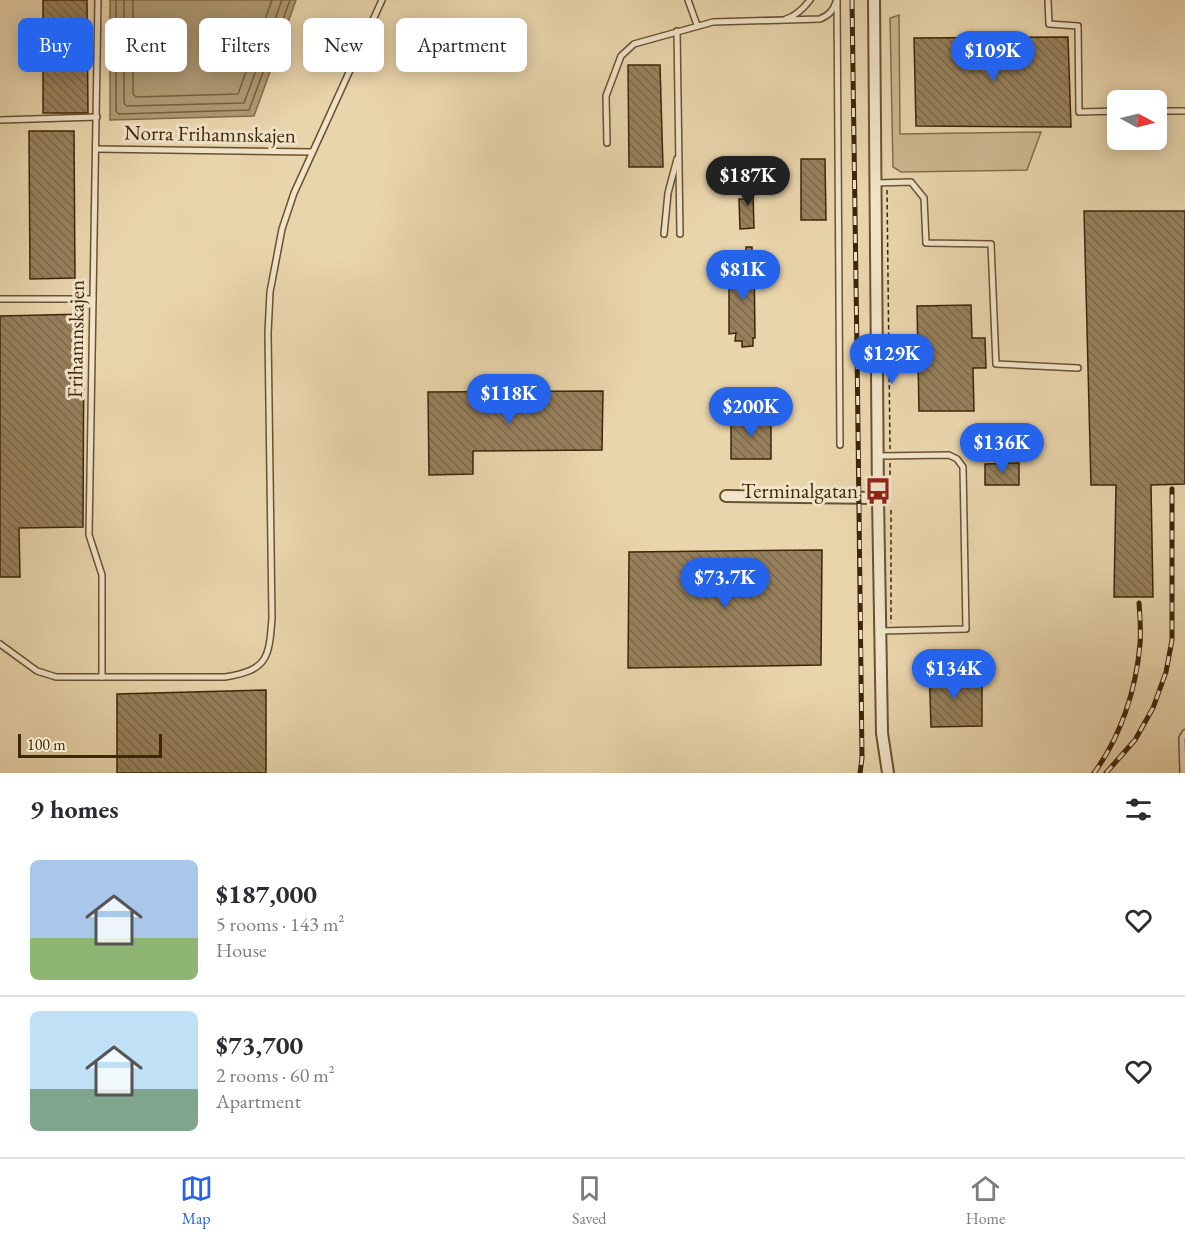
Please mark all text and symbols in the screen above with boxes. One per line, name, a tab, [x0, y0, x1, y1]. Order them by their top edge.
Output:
chip: Buy	[18, 18, 93, 72]
chip: Rent	[105, 18, 187, 72]
chip: Filters	[199, 18, 291, 72]
chip: New	[303, 18, 384, 72]
chip: Apartment	[396, 18, 527, 72]
pin: $109K	[951, 31, 1035, 82]
text: $109K	[965, 37, 1021, 63]
north arrow	[1107, 90, 1167, 150]
map controls	[1107, 90, 1167, 150]
street label: Norra Frihamnskajen	[124, 119, 296, 148]
pin: $187K	[706, 156, 790, 207]
text: $187K	[720, 162, 776, 188]
pin: $81K	[707, 250, 779, 301]
text: $81K	[720, 256, 766, 282]
street label: Frihamnskajen	[61, 280, 90, 398]
pin: $129K	[850, 334, 934, 385]
text: $129K	[864, 340, 920, 366]
pin: $118K	[467, 374, 551, 425]
text: $118K	[481, 380, 537, 406]
pin: $200K	[709, 387, 793, 438]
text: $200K	[723, 393, 779, 419]
pin: $136K	[960, 423, 1044, 474]
text: $136K	[974, 429, 1030, 455]
bus stop icon: Terminalgatan	[863, 476, 893, 506]
place label: Terminalgatan	[741, 477, 858, 504]
pin: $73.7K	[676, 558, 774, 609]
text: $73.7K	[694, 564, 756, 590]
pin: $134K	[912, 649, 996, 700]
text: $134K	[926, 655, 982, 681]
scale bar	[18, 731, 162, 758]
text: 100 m	[27, 734, 66, 755]
text: 9 homes	[30, 792, 119, 826]
icon: filters	[1122, 793, 1155, 826]
text: $187,000	[216, 877, 317, 911]
icon: home	[78, 884, 150, 956]
icon: heart	[1122, 904, 1155, 937]
text: 5 rooms · 143 m²	[216, 911, 344, 937]
text: House	[216, 937, 267, 963]
text: $73,700	[216, 1028, 303, 1062]
icon: home	[78, 1035, 150, 1107]
icon: heart	[1122, 1055, 1155, 1088]
text: 2 rooms · 60 m²	[216, 1062, 335, 1088]
text: Apartment	[216, 1088, 301, 1114]
tab: Map	[180, 1172, 213, 1229]
tab: Saved	[572, 1172, 606, 1229]
tab: Home	[966, 1172, 1005, 1229]

